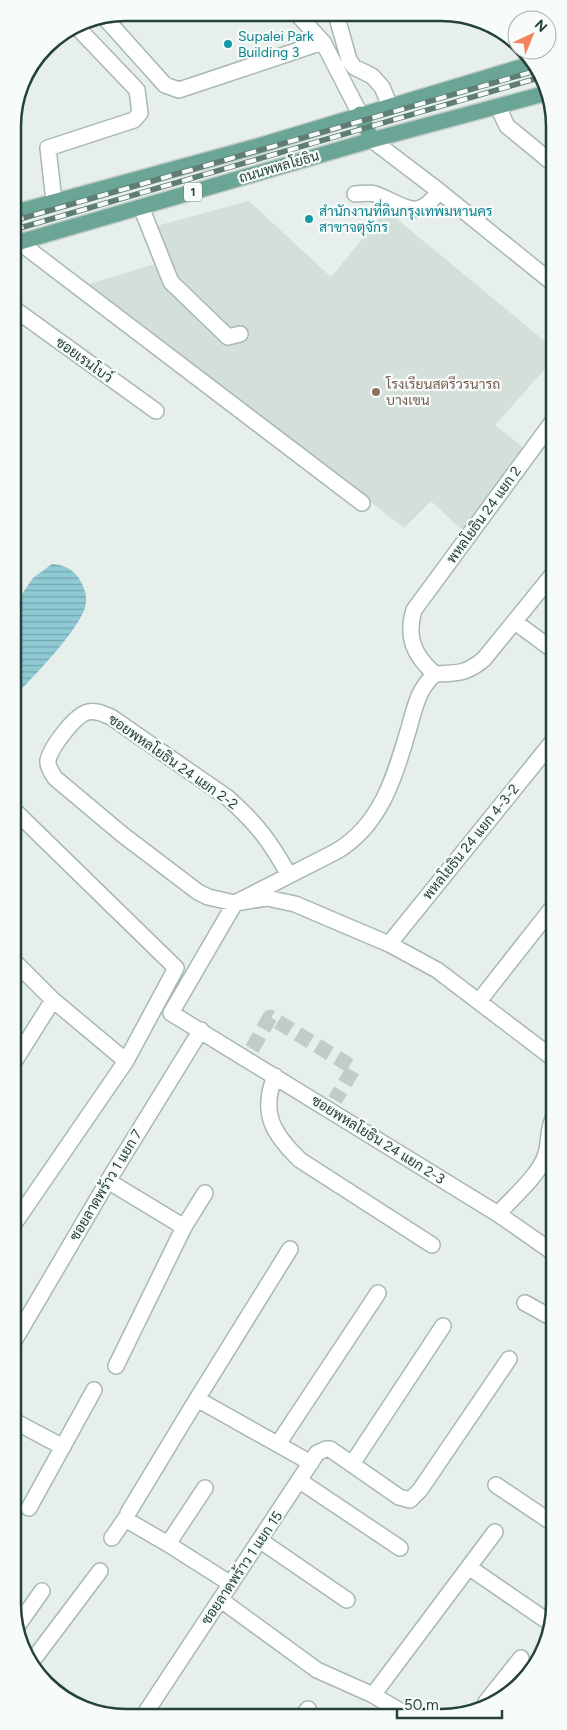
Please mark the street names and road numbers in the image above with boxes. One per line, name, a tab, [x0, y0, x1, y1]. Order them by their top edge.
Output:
street label: ถนนพหลโยธิน	[237, 147, 321, 187]
road number: 1	[184, 182, 202, 202]
street label: ซอยเรนโบว์	[52, 333, 116, 386]
street label: พหลโยธิน 24 แยก 2	[443, 463, 525, 567]
street label: ซอยพหลโยธิน 24 แยก 2-2	[105, 711, 241, 813]
street label: พหลโยธิน 24 แยก 4-3-2	[419, 781, 523, 903]
street label: ซอยพหลโยธิน 24 แยก 2-3	[308, 1092, 448, 1188]
street label: ซอยลาดพร้าว 1 แยก 7	[65, 1125, 146, 1244]
street label: ซอยลาดพร้าว 1 แยก 15	[197, 1508, 286, 1628]

